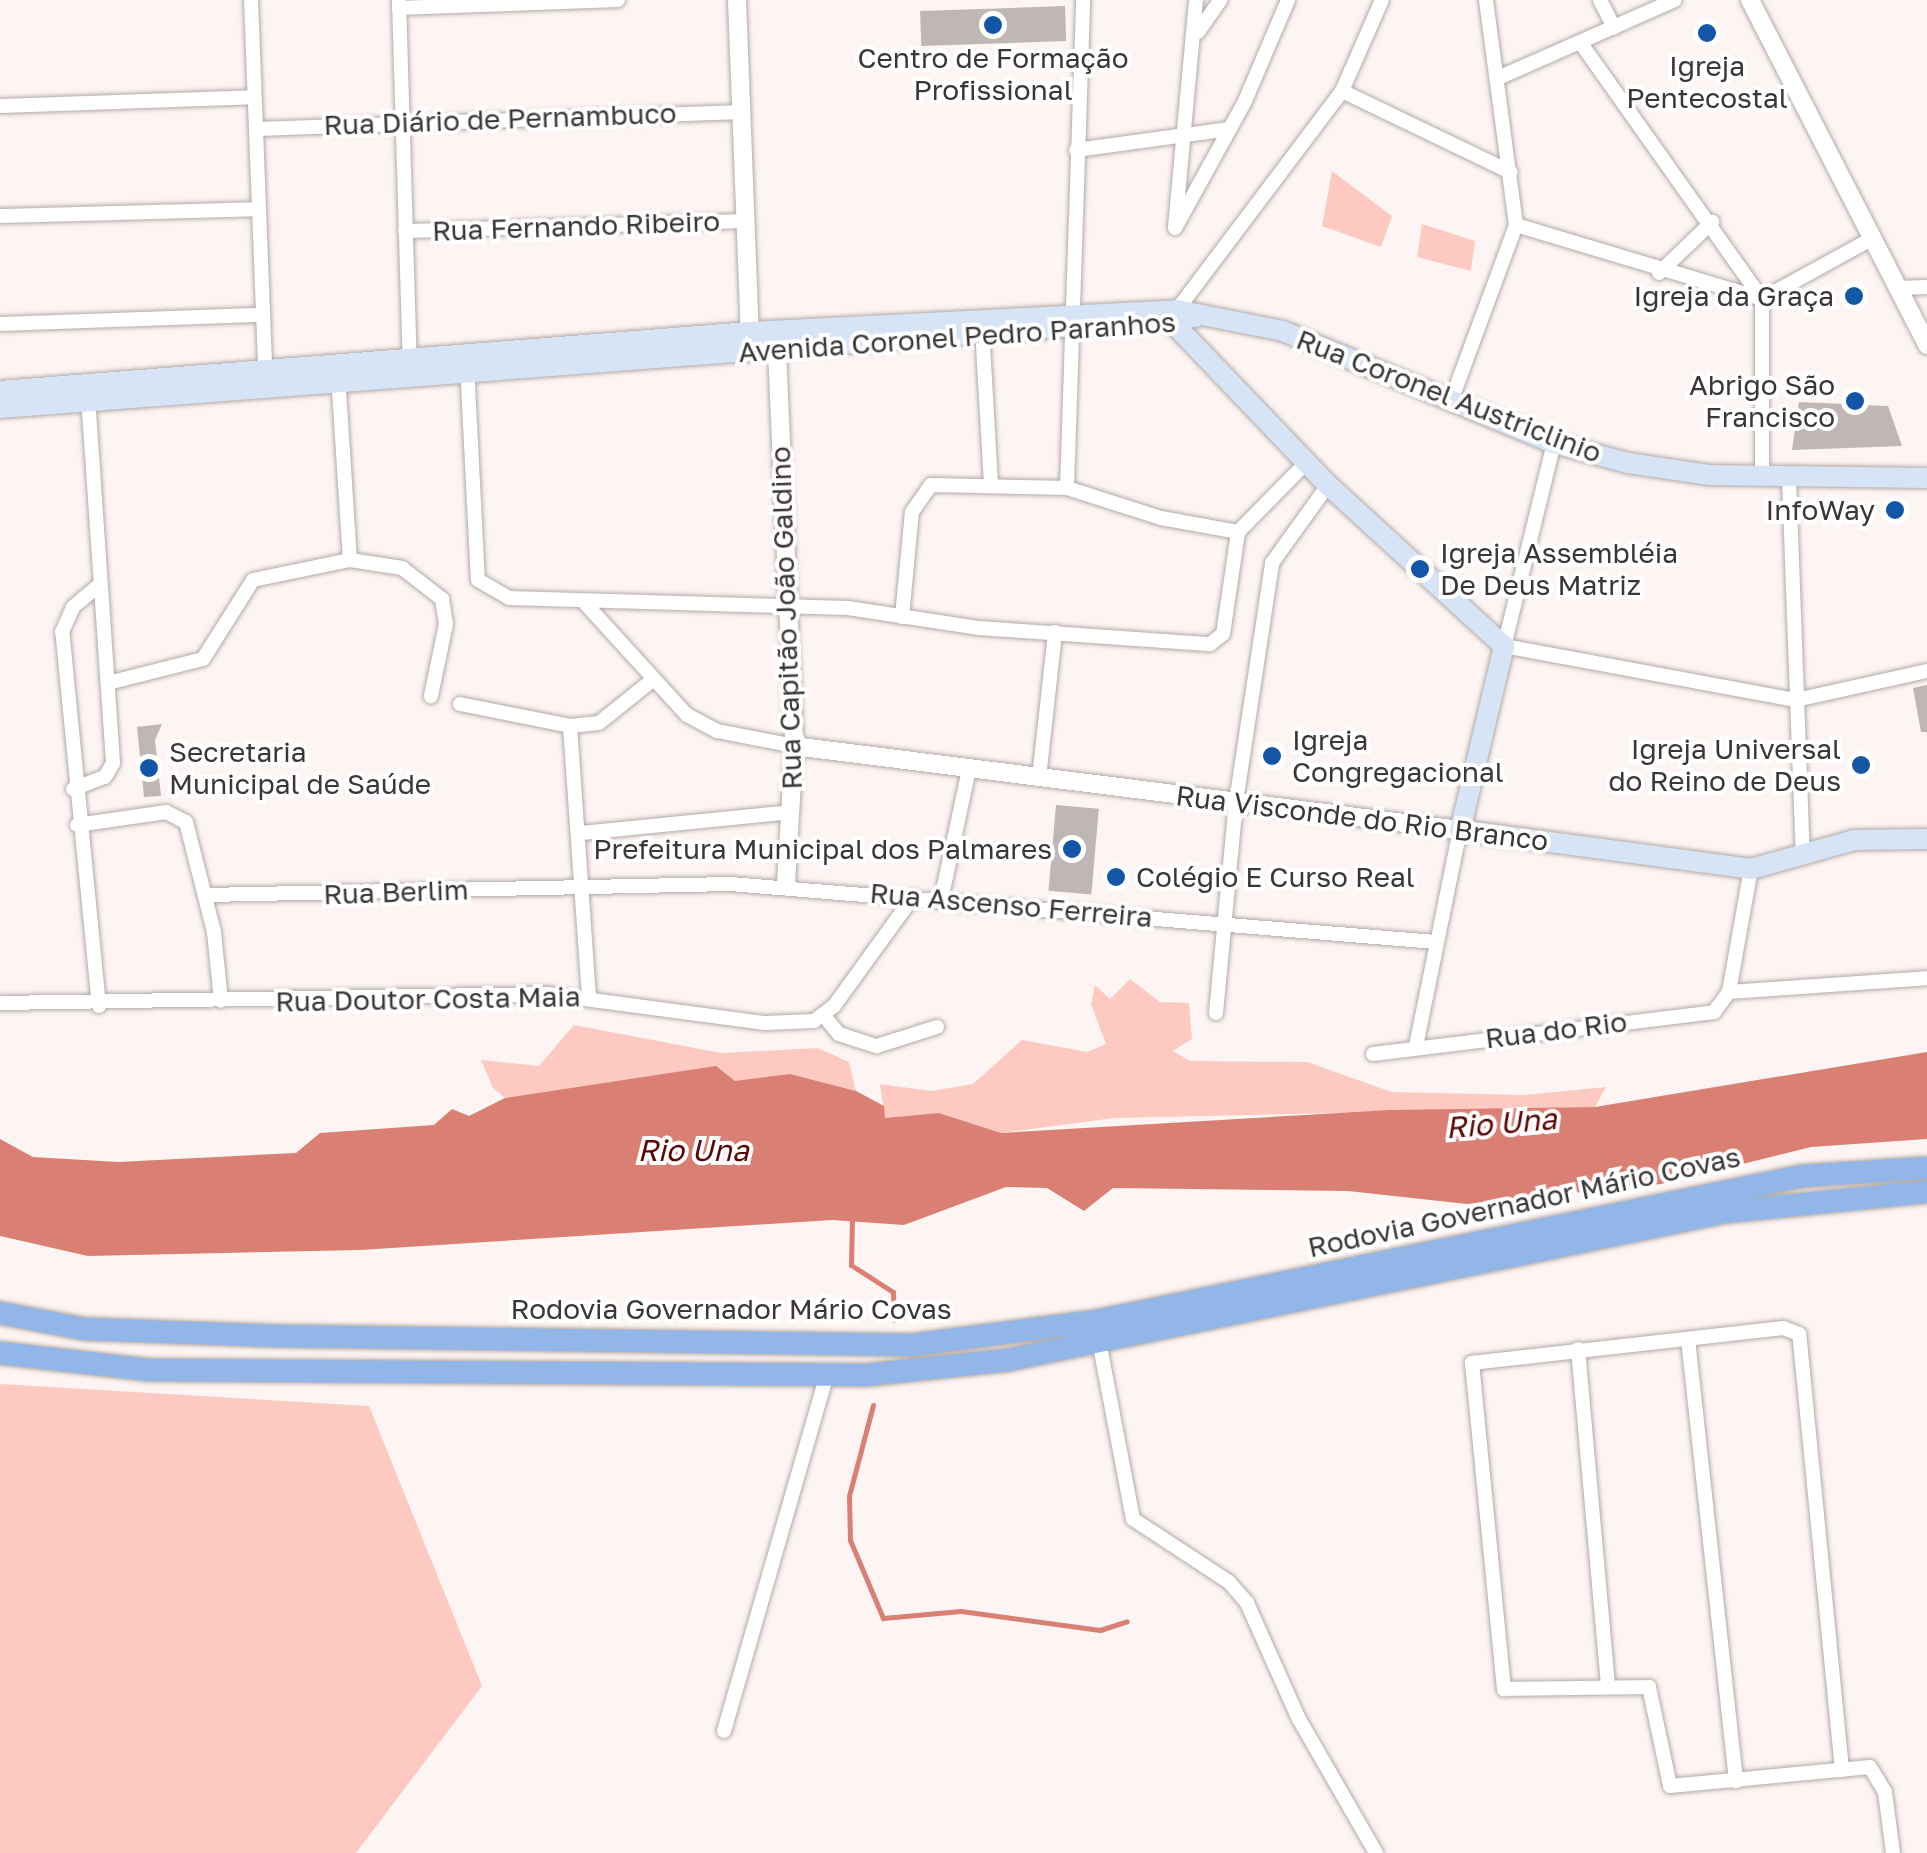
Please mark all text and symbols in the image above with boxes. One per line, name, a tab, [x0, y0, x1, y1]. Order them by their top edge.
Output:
marker: Centro de Formação Profissional	[982, 14, 1004, 36]
marker: Igreja Pentecostal	[1696, 22, 1718, 44]
place label: Centro de Formação Profissional	[858, 41, 1128, 107]
place label: Igreja Pentecostal	[1626, 49, 1788, 115]
street label: Rua Diário de Pernambuco	[323, 96, 677, 142]
street label: Rua Fernando Ribeiro	[431, 204, 721, 248]
place label: Igreja da Graça	[1633, 279, 1834, 313]
marker: Igreja da Graça	[1843, 285, 1865, 307]
street label: Avenida Coronel Pedro Paranhos	[737, 305, 1177, 369]
street label: Rua Coronel Austriclinio	[1292, 322, 1606, 470]
place label: Abrigo São Francisco	[1689, 368, 1835, 434]
marker: Abrigo São Francisco	[1844, 390, 1866, 412]
street label: Rua Capitão João Galdino	[763, 446, 809, 790]
place label: InfoWay	[1766, 493, 1875, 527]
marker: InfoWay	[1884, 499, 1906, 521]
place label: Igreja Assembléia De Deus Matriz	[1440, 536, 1678, 602]
marker: Igreja Assembléia De Deus Matriz	[1409, 558, 1431, 580]
place label: Igreja Congregacional	[1292, 723, 1504, 789]
place label: Igreja Universal do Reino de Deus	[1608, 732, 1841, 798]
place label: Secretaria Municipal de Saúde	[169, 735, 431, 801]
marker: Igreja Congregacional	[1261, 745, 1283, 767]
marker: Igreja Universal do Reino de Deus	[1850, 754, 1872, 776]
marker: Secretaria Municipal de Saúde	[138, 757, 160, 779]
street label: Rua Visconde do Rio Branco	[1174, 778, 1550, 858]
place label: Prefeitura Municipal dos Palmares	[593, 832, 1052, 866]
marker: Prefeitura Municipal dos Palmares	[1061, 838, 1083, 860]
place label: Colégio E Curso Real	[1136, 860, 1415, 894]
marker: Colégio E Curso Real	[1105, 866, 1127, 888]
street label: Rua Berlim	[323, 873, 469, 911]
street label: Rua Ascenso Ferreira	[868, 876, 1154, 934]
street label: Rua Doutor Costa Maia	[275, 980, 581, 1018]
street label: Rua do Rio	[1483, 1005, 1629, 1055]
water label: Rio Una	[1444, 1100, 1558, 1146]
water label: Rio Una	[637, 1132, 749, 1168]
street label: Rodovia Governador Mário Covas	[1305, 1140, 1743, 1264]
street label: Rodovia Governador Mário Covas	[510, 1292, 952, 1326]

